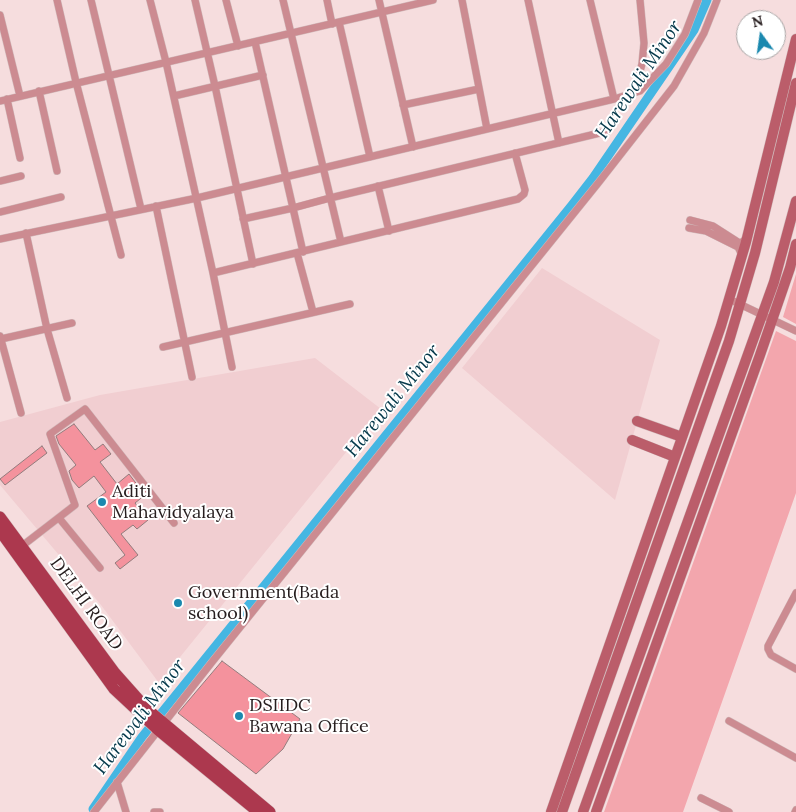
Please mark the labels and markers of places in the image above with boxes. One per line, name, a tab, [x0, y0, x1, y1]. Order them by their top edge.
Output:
place label: Aditi Mahavidyalaya	[112, 481, 234, 524]
marker: Aditi Mahavidyalaya	[96, 496, 108, 508]
place label: Government(Bada school)	[188, 582, 339, 624]
marker: Government(Bada school)	[172, 597, 184, 609]
place label: DSIIDC Bawana Office	[249, 695, 369, 738]
marker: DSIIDC Bawana Office	[233, 710, 245, 722]

